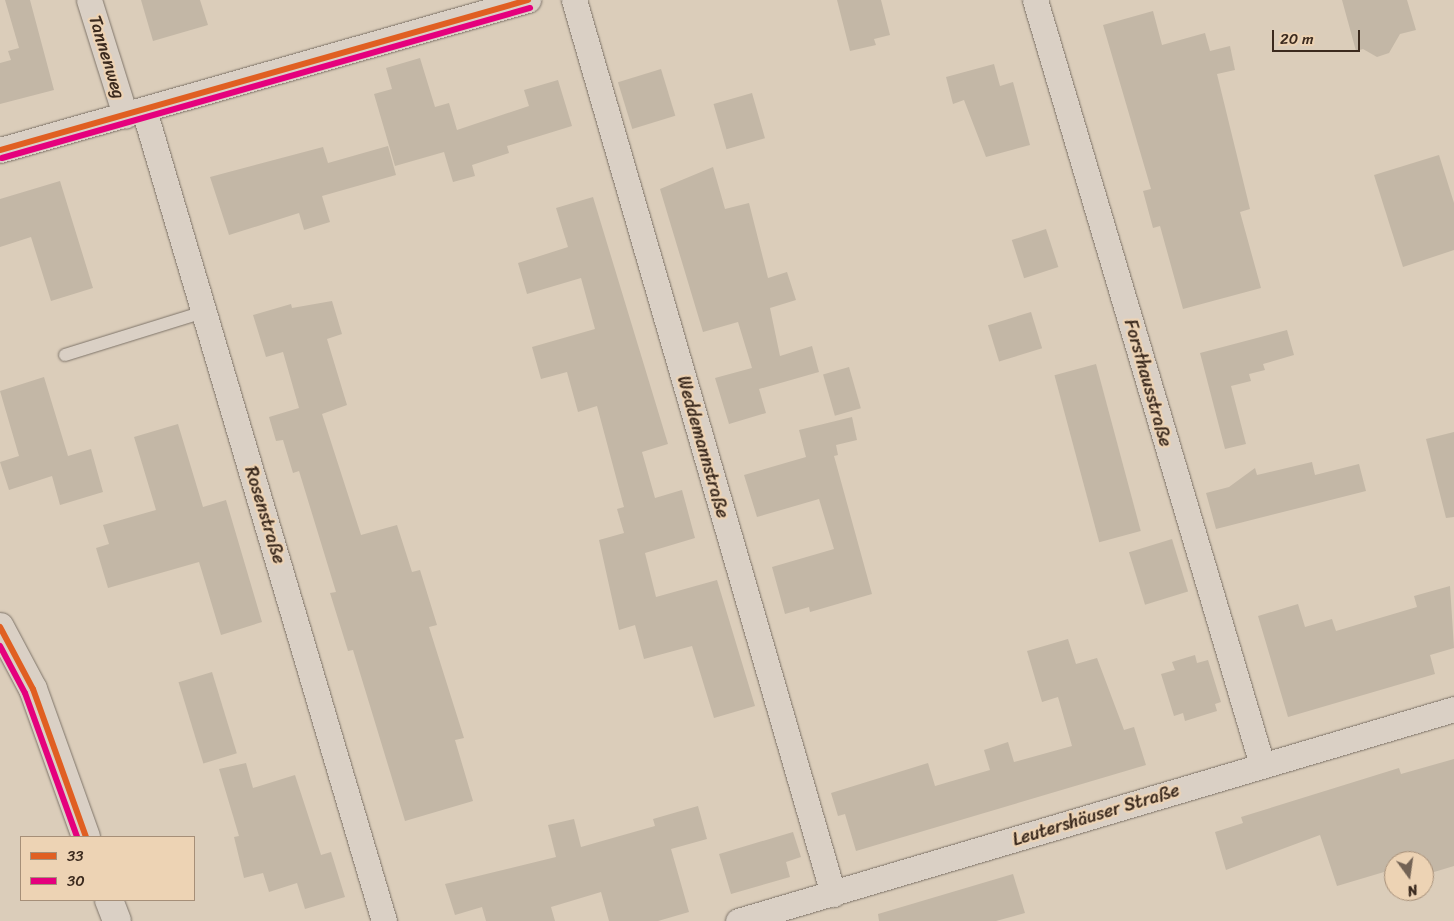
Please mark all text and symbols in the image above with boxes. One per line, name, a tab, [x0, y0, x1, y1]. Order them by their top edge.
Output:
street label: Tannenweg	[84, 13, 130, 101]
scale bar	[1274, 20, 1362, 52]
text: 20 m	[1280, 26, 1314, 52]
street label: Forsthausstraße	[1119, 317, 1177, 449]
street label: Weddemannstraße	[672, 373, 734, 521]
street label: Rosenstraße	[240, 464, 290, 566]
street label: Leutershäuser Straße	[1010, 779, 1182, 851]
legend	[20, 836, 195, 901]
text: 33	[67, 843, 83, 869]
north arrow	[1384, 851, 1434, 901]
text: 30	[67, 868, 85, 894]
text: N	[1405, 877, 1420, 903]

